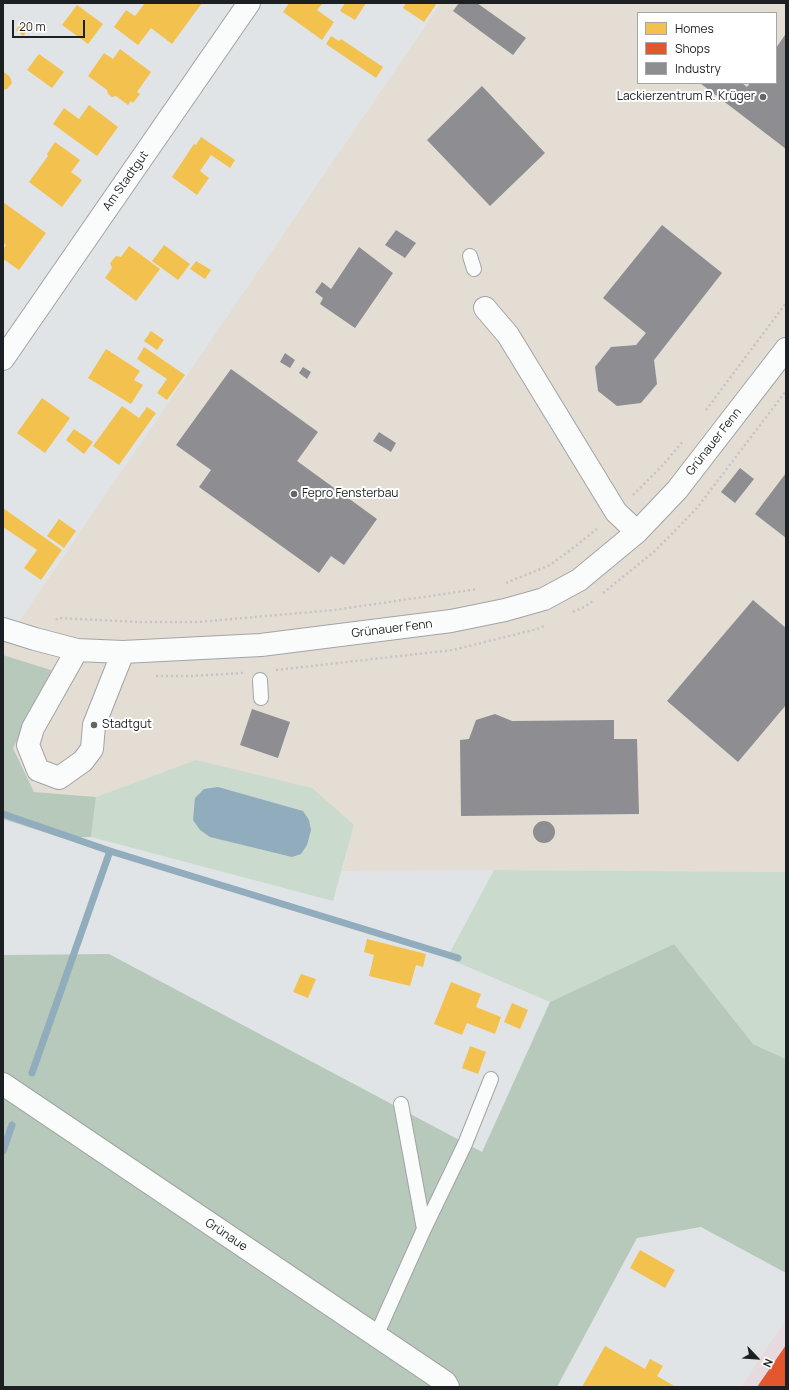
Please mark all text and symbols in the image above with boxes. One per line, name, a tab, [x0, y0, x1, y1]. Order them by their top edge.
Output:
scale bar	[14, 12, 87, 38]
legend	[637, 12, 777, 84]
text: 20 m	[19, 18, 46, 35]
text: Homes	[675, 20, 714, 37]
text: Shops	[675, 40, 710, 57]
text: Industry	[675, 60, 721, 77]
place label: Lackierzentrum R. Krüger	[617, 90, 755, 104]
marker: Lackierzentrum R. Krüger	[758, 92, 768, 102]
street label: Am Stadtgut	[100, 148, 152, 214]
street label: Grünauer Fenn	[683, 405, 745, 479]
place label: Fepro Fensterbau	[302, 487, 398, 501]
marker: Fepro Fensterbau	[289, 489, 299, 499]
street label: Grünauer Fenn	[351, 617, 433, 641]
place label: Stadtgut	[102, 718, 152, 732]
marker: Stadtgut	[89, 720, 99, 730]
street label: Grünaue	[202, 1216, 250, 1254]
north arrow	[737, 1338, 777, 1378]
text: N	[760, 1357, 777, 1370]

